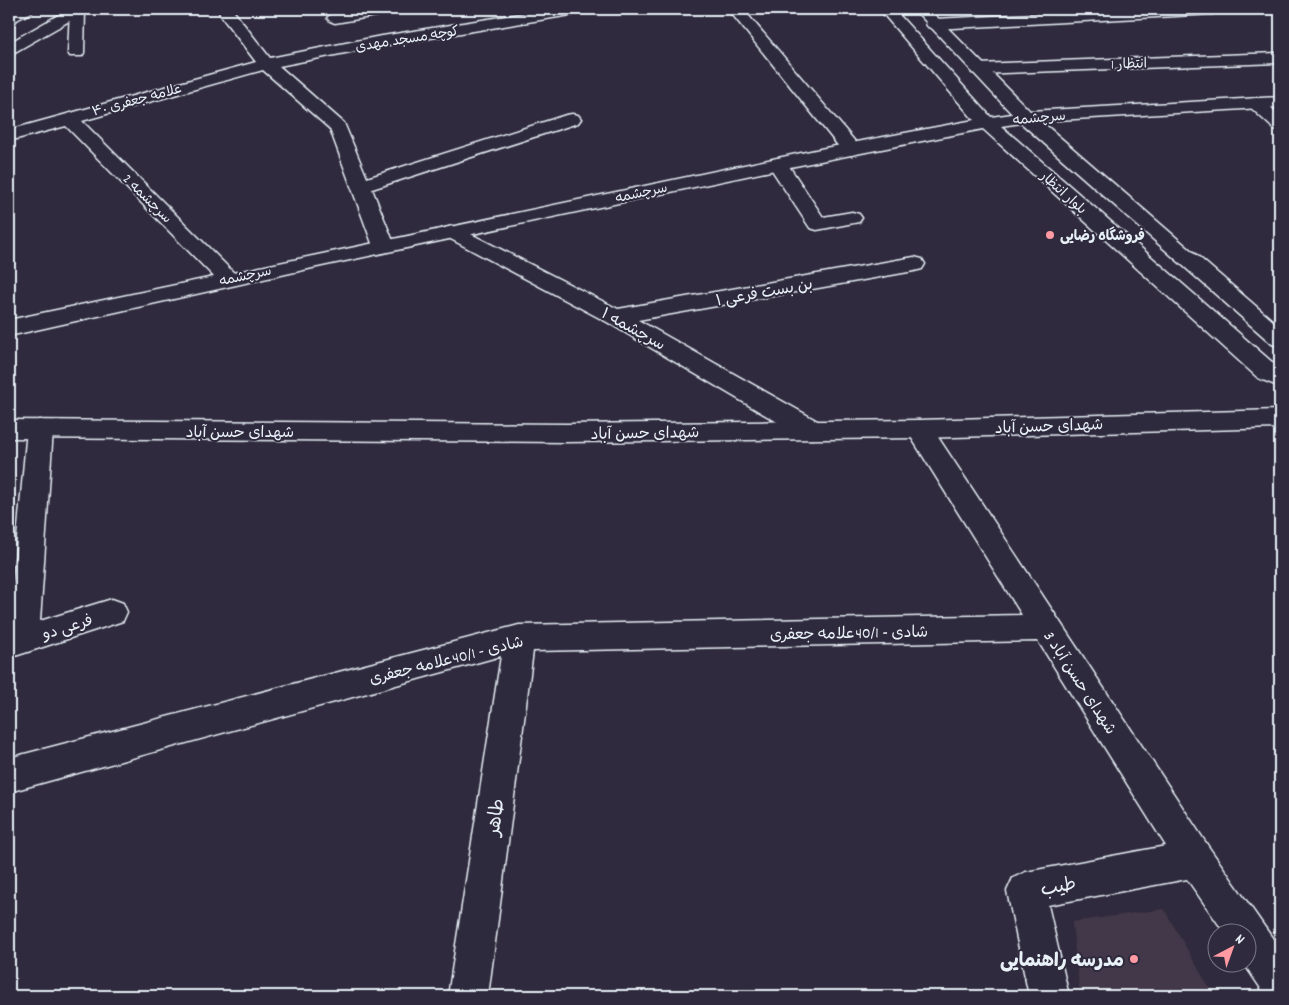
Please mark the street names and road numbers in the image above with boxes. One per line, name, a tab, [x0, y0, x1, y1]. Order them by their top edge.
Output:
street label: کوچه مسجد مهدی	[354, 22, 461, 58]
street label: انتظار 1	[1111, 54, 1148, 76]
street label: علامه جعفری ۴۰	[90, 79, 185, 123]
street label: سرچشمه	[1012, 107, 1067, 131]
street label: بلوار انتظار	[1034, 166, 1090, 220]
street label: سرچشمه 2	[117, 170, 176, 229]
street label: سرچشمه	[613, 179, 670, 209]
street label: سرچشمه	[217, 262, 274, 292]
street label: بن بست فرعی ۱	[714, 274, 815, 313]
street label: سرچشمه ۱	[596, 303, 669, 357]
street label: شهدای حسن آباد	[994, 414, 1104, 441]
street label: شهدای حسن آباد	[186, 422, 294, 445]
street label: شهدای حسن آباد	[591, 422, 699, 447]
street label: فرعی دو	[38, 610, 96, 648]
street label: شادی - 40/1علامه جعفری	[770, 622, 928, 647]
street label: شهدای حسن آباد 3	[1037, 627, 1121, 740]
street label: شادی - 40/1علامه جعفری	[367, 631, 526, 692]
street label: طاهر	[481, 797, 513, 840]
street label: طیب	[1039, 872, 1079, 905]

